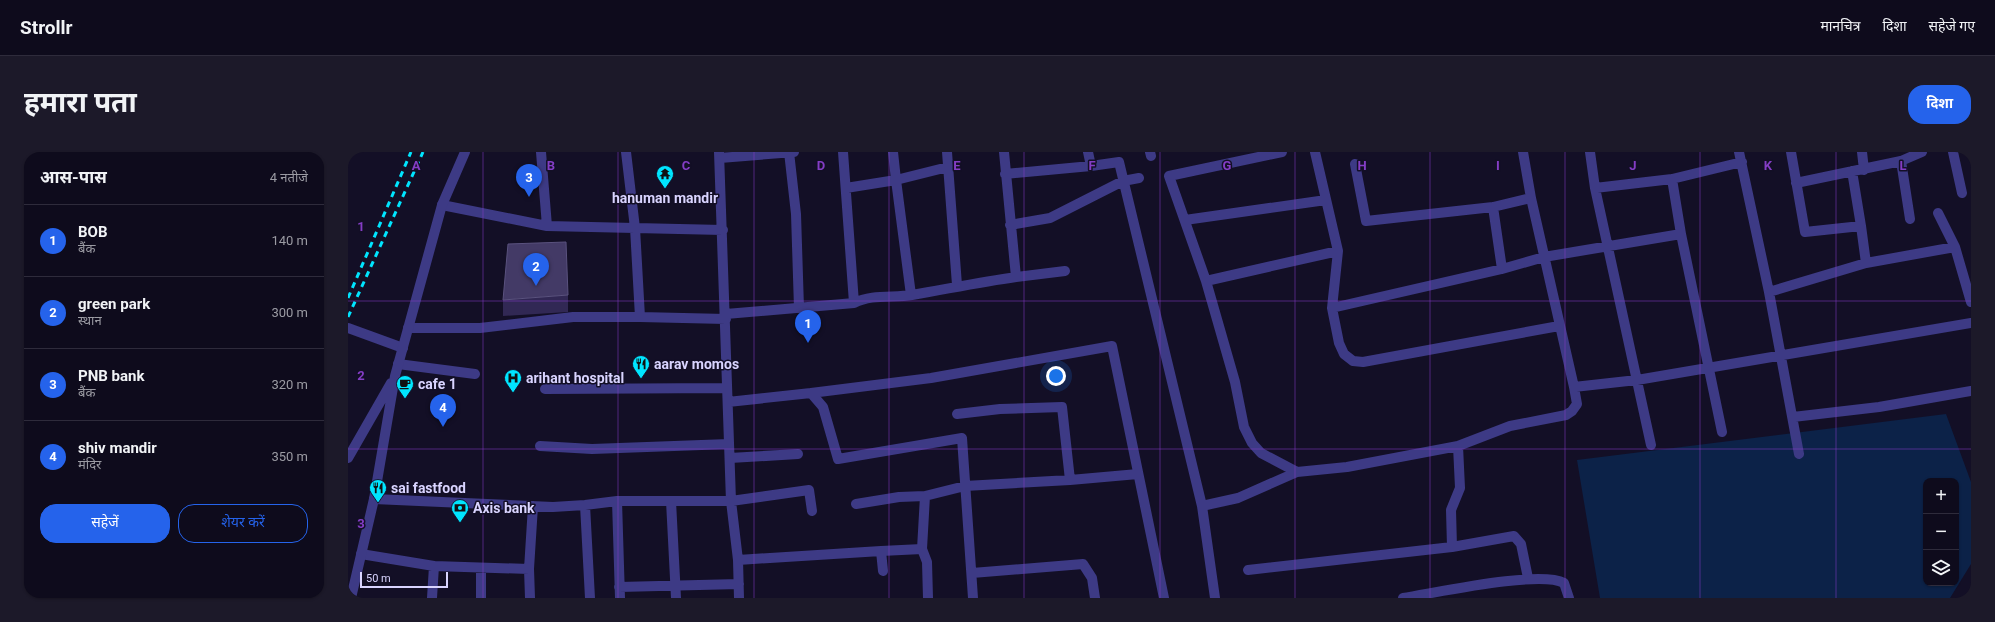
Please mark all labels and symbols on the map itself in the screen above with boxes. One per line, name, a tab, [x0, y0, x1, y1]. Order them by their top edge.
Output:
text: A	[412, 158, 421, 173]
text: B	[547, 158, 555, 173]
text: C	[682, 158, 691, 173]
text: D	[817, 158, 825, 173]
text: E	[953, 158, 961, 173]
text: F	[1088, 158, 1096, 173]
text: G	[1223, 158, 1232, 173]
text: H	[1357, 158, 1367, 173]
text: I	[1496, 158, 1500, 173]
text: J	[1629, 158, 1637, 173]
text: K	[1764, 158, 1773, 173]
text: L	[1899, 158, 1907, 173]
pin: 3	[516, 164, 542, 197]
temple icon: hanuman mandir	[655, 164, 675, 189]
place label: hanuman mandir	[612, 190, 718, 206]
text: 1	[357, 219, 365, 234]
pin: 2	[523, 253, 549, 286]
pin: 1	[795, 310, 821, 343]
restaurant icon: aarav momos	[631, 354, 651, 379]
place label: aarav momos	[654, 356, 739, 372]
your location	[1046, 366, 1066, 386]
text: 2	[357, 368, 365, 383]
hospital icon: arihant hospital	[503, 368, 523, 393]
place label: arihant hospital	[526, 370, 624, 386]
cafe icon: cafe 1	[395, 374, 415, 399]
place label: cafe 1	[418, 376, 457, 392]
pin: 4	[430, 394, 456, 427]
restaurant icon: sai fastfood	[368, 478, 388, 503]
place label: sai fastfood	[391, 480, 466, 496]
bank icon: Axis bank	[450, 498, 470, 523]
place label: Axis bank	[473, 500, 535, 516]
text: 3	[357, 516, 365, 531]
scale bar	[360, 570, 448, 589]

